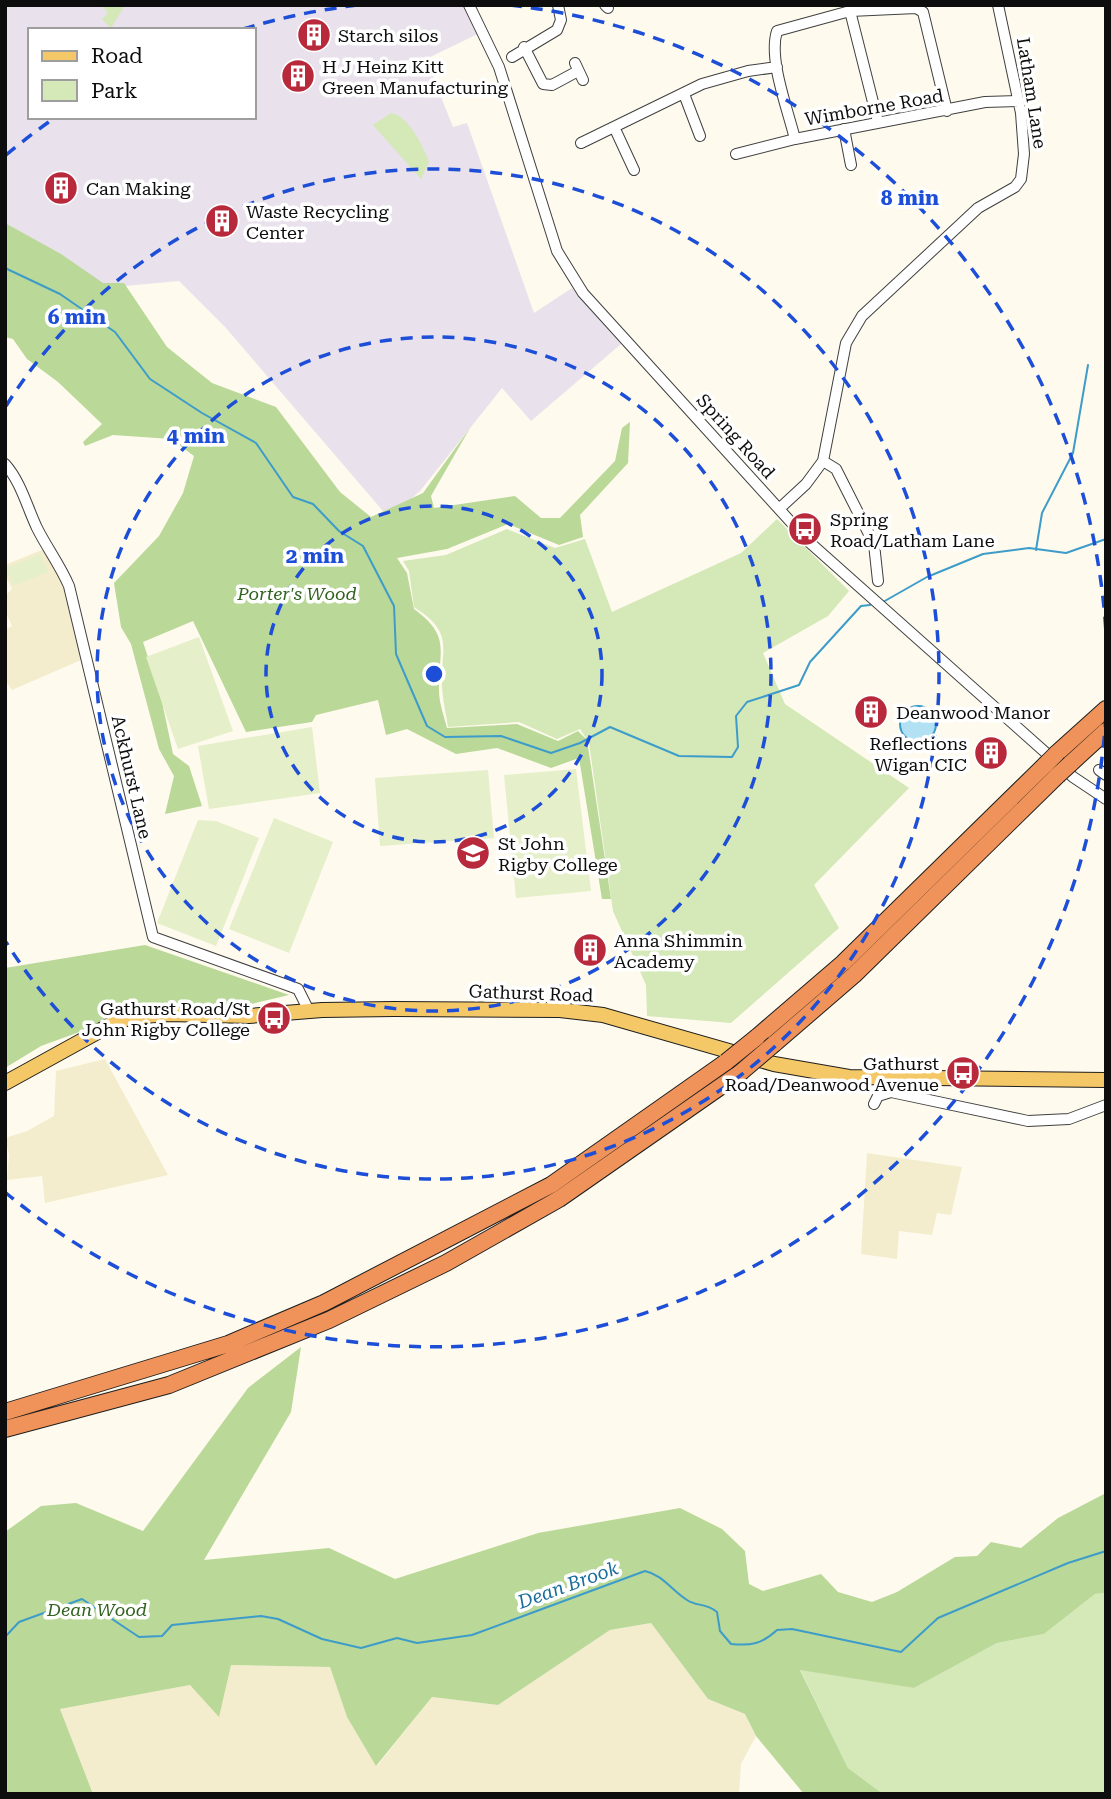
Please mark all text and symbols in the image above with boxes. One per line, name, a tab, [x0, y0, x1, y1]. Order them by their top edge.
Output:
building icon: Starch silos	[295, 16, 333, 54]
place label: Starch silos	[338, 25, 438, 46]
legend	[28, 28, 256, 119]
street label: Latham Lane	[1013, 36, 1051, 150]
text: Road	[91, 44, 143, 68]
place label: H J Heinz Kitt Green Manufacturing	[322, 56, 509, 98]
building icon: H J Heinz Kitt Green Manufacturing	[279, 57, 317, 95]
text: Park	[91, 79, 137, 103]
street label: Wimborne Road	[803, 84, 945, 130]
building icon: Can Making	[42, 169, 80, 207]
place label: Can Making	[86, 178, 191, 199]
text: 8 min	[881, 186, 939, 210]
place label: Waste Recycling Center	[246, 201, 389, 243]
building icon: Waste Recycling Center	[203, 202, 241, 240]
text: 6 min	[48, 305, 106, 329]
street label: Spring Road	[692, 389, 780, 483]
text: 4 min	[167, 424, 225, 448]
place label: Spring Road/Latham Lane	[830, 509, 995, 551]
bus stop icon: Spring Road/Latham Lane	[786, 510, 824, 548]
text: 2 min	[286, 544, 344, 568]
park label: Porter's Wood	[236, 583, 357, 604]
centre of rings	[422, 662, 446, 686]
building icon: Deanwood Manor	[852, 693, 890, 731]
place label: Deanwood Manor	[896, 702, 1051, 723]
street label: Ackhurst Lane	[108, 713, 156, 841]
place label: Reflections Wigan CIC	[869, 733, 967, 775]
building icon: Reflections Wigan CIC	[972, 734, 1010, 772]
place label: St John Rigby College	[498, 833, 618, 875]
school or university icon: St John Rigby College	[454, 834, 492, 872]
place label: Anna Shimmin Academy	[614, 930, 743, 972]
building icon: Anna Shimmin Academy	[571, 931, 609, 969]
street label: Gathurst Road	[468, 980, 594, 1006]
place label: Gathurst Road/St John Rigby College	[82, 998, 250, 1040]
bus stop icon: Gathurst Road/St John Rigby College	[255, 999, 293, 1037]
place label: Gathurst Road/Deanwood Avenue	[725, 1053, 939, 1095]
bus stop icon: Gathurst Road/Deanwood Avenue	[944, 1054, 982, 1092]
water label: Dean Brook	[514, 1556, 622, 1614]
park label: Dean Wood	[46, 1599, 147, 1620]

